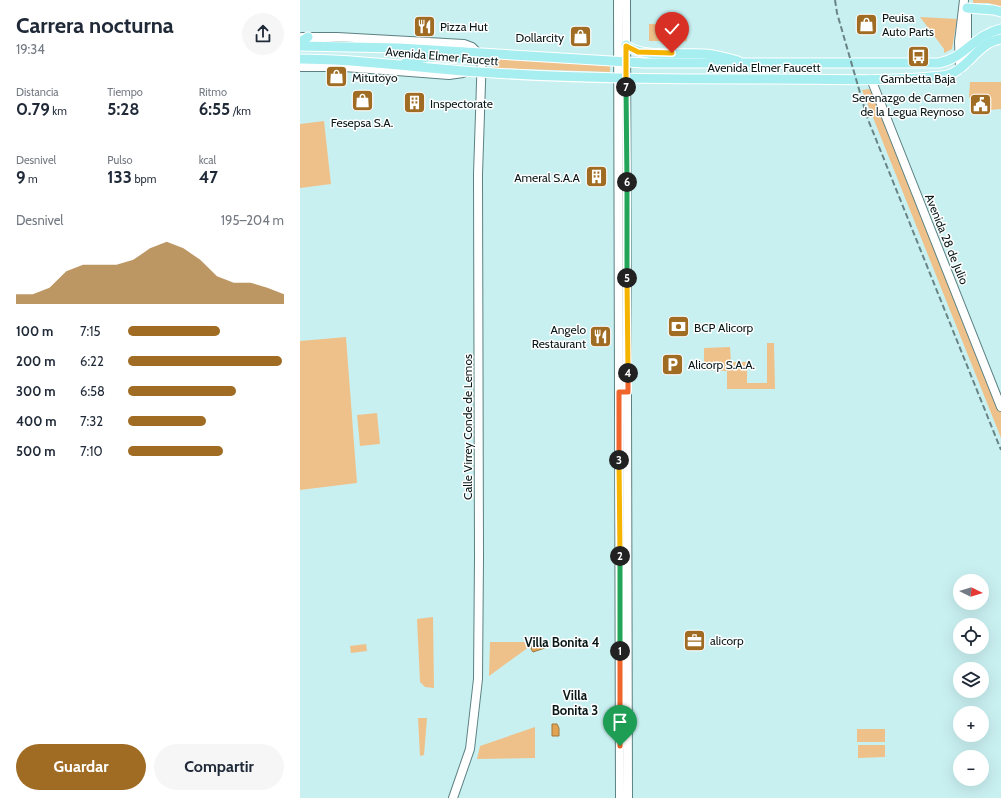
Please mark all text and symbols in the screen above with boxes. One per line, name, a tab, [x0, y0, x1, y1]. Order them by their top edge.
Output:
place label: Peuisa Auto Parts	[882, 10, 934, 39]
shop icon: Peuisa Auto Parts	[854, 11, 880, 37]
text: Carrera nocturna	[16, 12, 174, 39]
pin	[655, 12, 689, 53]
button: share	[242, 13, 284, 55]
restaurant icon: Pizza Hut	[411, 13, 437, 39]
icon: check	[661, 18, 683, 40]
place label: Pizza Hut	[440, 19, 488, 34]
shop icon: Dollarcity	[567, 24, 593, 50]
place label: Dollarcity	[516, 30, 564, 45]
text: 19:34	[16, 41, 45, 57]
street label: Avenida Elmer Faucett	[385, 44, 499, 68]
bus stop icon: Gambetta Baja	[905, 44, 931, 70]
street label: Avenida Elmer Faucett	[707, 60, 821, 75]
shop icon: Mitutoyo	[323, 64, 349, 90]
place label: Mitutoyo	[352, 70, 398, 85]
place label: Gambetta Baja	[881, 71, 956, 86]
pin: 7	[616, 77, 636, 97]
text: 7	[623, 80, 629, 94]
text: Distancia	[16, 85, 59, 99]
text: Tiempo	[107, 85, 143, 99]
text: Ritmo	[199, 85, 227, 99]
shop icon: Fesepsa S.A.	[349, 88, 375, 114]
building icon: Inspectorate	[401, 90, 427, 116]
place label: Serenazgo de Carmen de la Legua Reynoso	[852, 90, 964, 119]
public building icon: Serenazgo de Carmen de la Legua Reynoso	[967, 91, 993, 117]
place label: Inspectorate	[430, 96, 493, 111]
text: 0.79	[16, 99, 50, 119]
text: 5:28	[107, 99, 140, 119]
text: 6:55	[199, 99, 230, 119]
text: km	[50, 104, 67, 118]
text: /km	[230, 104, 251, 118]
place label: Fesepsa S.A.	[331, 115, 393, 130]
text: Desnivel	[16, 153, 56, 167]
text: Pulso	[107, 153, 133, 167]
text: kcal	[199, 153, 216, 167]
building icon: Ameral S.A.A	[583, 164, 609, 190]
text: 9	[16, 167, 26, 187]
text: 133	[107, 167, 132, 187]
text: 47	[199, 167, 218, 187]
place label: Ameral S.A.A	[514, 170, 581, 185]
text: m	[26, 172, 38, 186]
text: bpm	[132, 172, 156, 186]
pin: 6	[617, 172, 637, 192]
text: 6	[624, 175, 630, 189]
street label: Avenida 28 de Julio	[922, 192, 972, 287]
text: Desnivel	[16, 212, 63, 228]
text: 195–204 m	[221, 212, 284, 228]
pin: 5	[617, 268, 637, 288]
text: 5	[624, 271, 630, 285]
bank icon: BCP Alicorp	[665, 314, 691, 340]
place label: BCP Alicorp	[694, 320, 754, 335]
place label: Angelo Restaurant	[532, 322, 586, 351]
text: 100 m	[16, 323, 53, 339]
text: 7:15	[80, 323, 101, 339]
restaurant icon: Angelo Restaurant	[588, 323, 614, 349]
parking icon: Alicorp S.A.A.	[659, 351, 685, 377]
text: 200 m	[16, 353, 55, 369]
text: 6:22	[80, 353, 104, 369]
street label: Calle Virrey Conde de Lemos	[460, 354, 475, 500]
place label: Alicorp S.A.A.	[688, 357, 755, 372]
pin: 4	[618, 363, 638, 383]
text: 4	[625, 366, 631, 380]
text: 300 m	[16, 383, 56, 399]
text: 6:58	[80, 383, 105, 399]
text: 400 m	[16, 413, 57, 429]
text: 7:32	[80, 413, 103, 429]
text: 500 m	[16, 443, 56, 459]
text: 7:10	[80, 443, 103, 459]
pin: 3	[609, 450, 629, 470]
text: 3	[616, 453, 622, 467]
pin: 2	[610, 546, 630, 566]
text: 2	[617, 549, 623, 563]
north arrow	[953, 574, 989, 610]
map controls	[953, 574, 989, 786]
button: locate	[953, 618, 989, 654]
office icon: alicorp	[681, 627, 707, 653]
place label: alicorp	[710, 633, 744, 648]
district label: Villa Bonita 4	[524, 634, 600, 650]
pin: 1	[610, 641, 630, 661]
text: 1	[618, 644, 622, 658]
button: layers	[953, 662, 989, 698]
district label: Villa Bonita 3	[552, 687, 598, 718]
pin	[603, 705, 637, 746]
button: +	[953, 706, 989, 742]
icon: arrive	[609, 711, 631, 733]
button: Guardar	[16, 744, 146, 790]
button: Compartir	[154, 744, 284, 790]
button: −	[953, 750, 989, 786]

